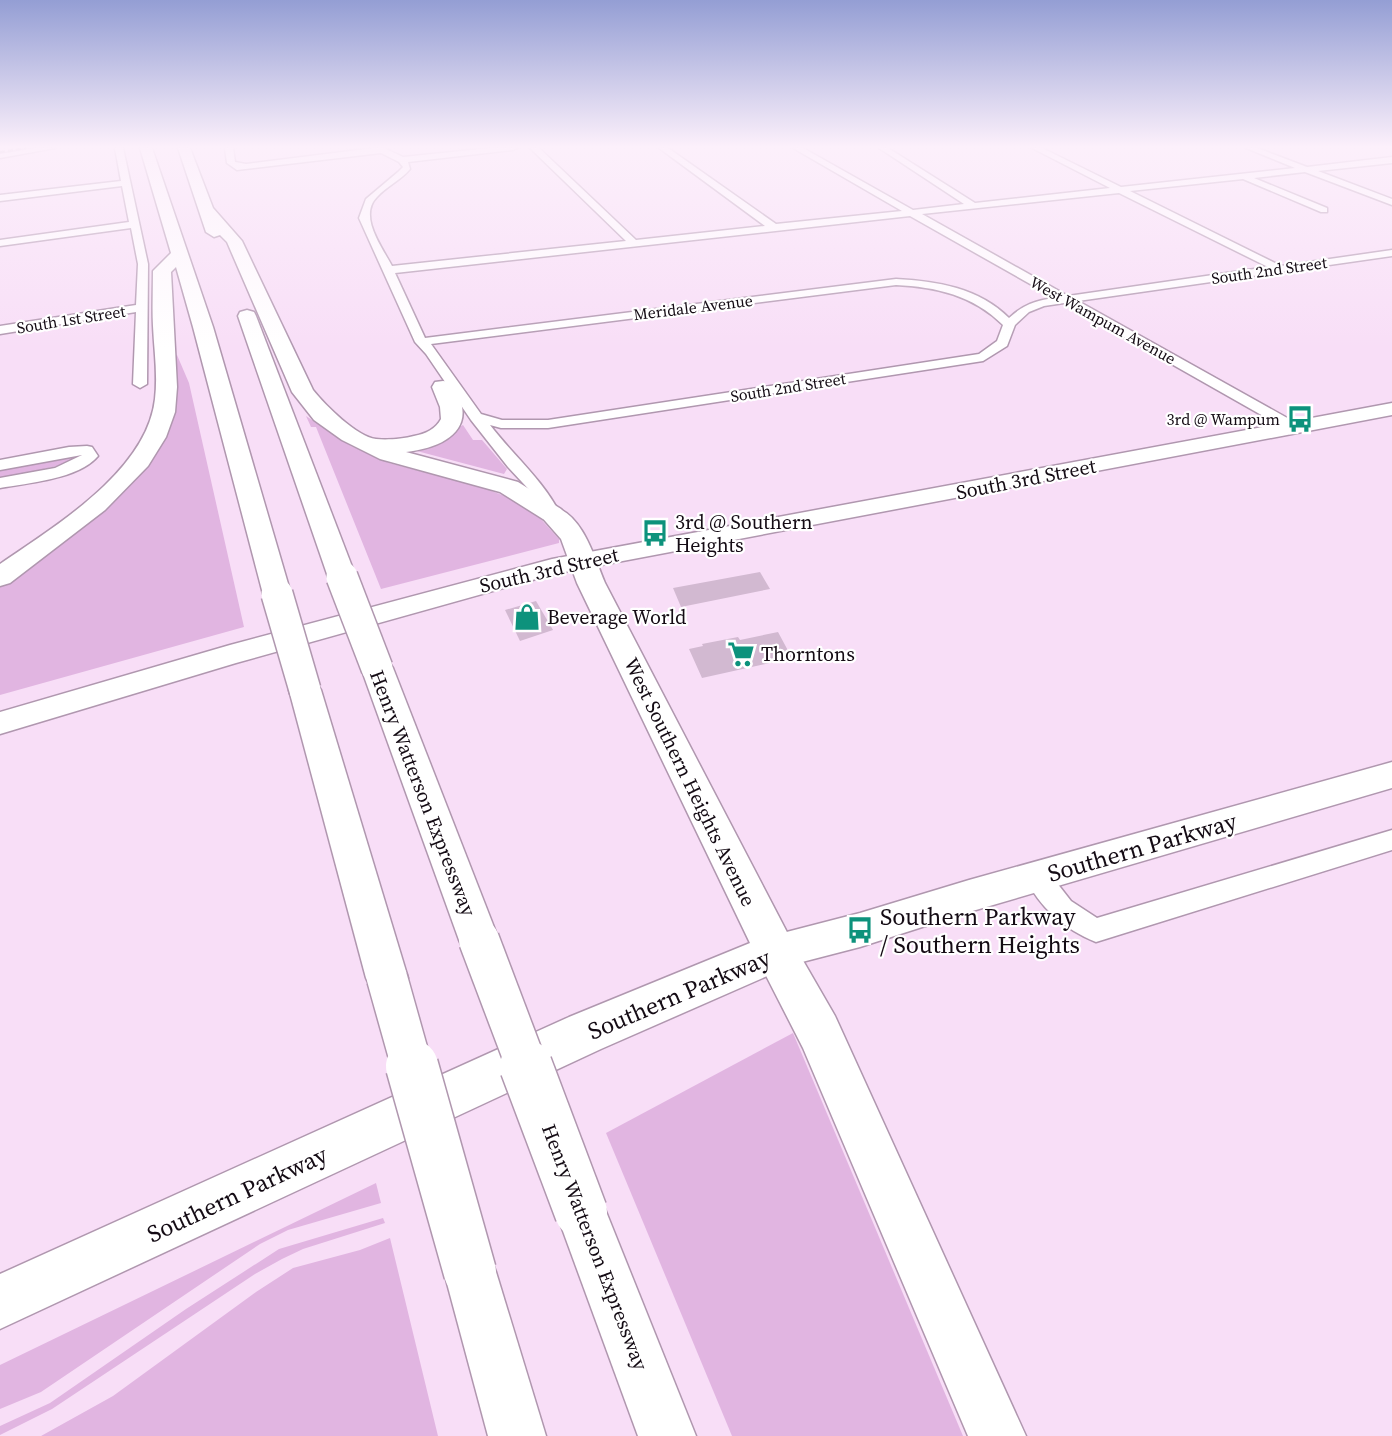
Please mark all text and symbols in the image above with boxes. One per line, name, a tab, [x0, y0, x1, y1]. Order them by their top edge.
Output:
street label: South 2nd Street	[1210, 251, 1329, 289]
street label: West Wampum Avenue	[1026, 271, 1180, 369]
street label: Meridale Avenue	[632, 289, 754, 325]
street label: South 1st Street	[15, 299, 128, 338]
street label: South 2nd Street	[729, 367, 848, 407]
bus stop icon: 3rd @ Wampum	[1285, 404, 1315, 434]
place label: 3rd @ Wampum	[1167, 408, 1280, 430]
street label: South 3rd Street	[954, 452, 1099, 506]
place label: 3rd @ Southern Heights	[675, 508, 813, 559]
bus stop icon: 3rd @ Southern Heights	[640, 518, 670, 548]
street label: South 3rd Street	[477, 540, 622, 600]
shop icon: Beverage World	[512, 602, 542, 632]
place label: Beverage World	[547, 603, 687, 631]
supermarket icon: Thorntons	[726, 639, 756, 669]
place label: Thorntons	[761, 640, 855, 668]
street label: West Southern Heights Avenue	[617, 653, 763, 911]
street label: Henry Watterson Expressway	[363, 666, 483, 921]
street label: Southern Parkway	[1044, 804, 1241, 890]
place label: Southern Parkway / Southern Heights	[880, 900, 1080, 961]
bus stop icon: Southern Parkway / Southern Heights	[845, 915, 875, 945]
street label: Southern Parkway	[583, 940, 776, 1047]
street label: Henry Watterson Expressway	[535, 1120, 655, 1375]
street label: Southern Parkway	[141, 1137, 333, 1250]

